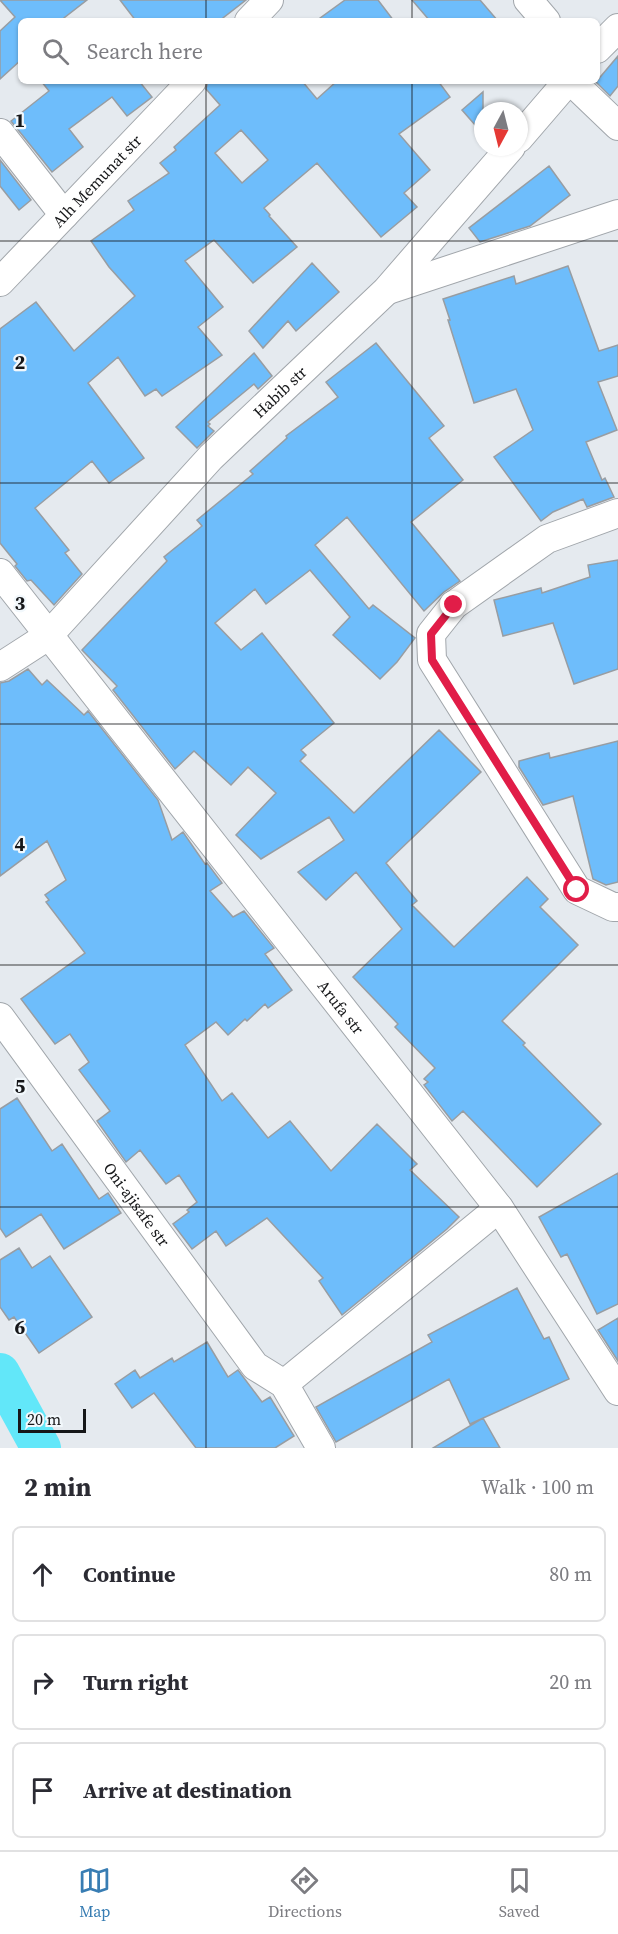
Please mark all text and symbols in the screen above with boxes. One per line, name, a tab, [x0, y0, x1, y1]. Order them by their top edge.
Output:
search box	[18, 18, 600, 84]
icon: search	[39, 35, 72, 68]
text: Search here	[87, 36, 203, 66]
north arrow	[474, 102, 528, 156]
text: 1	[15, 106, 25, 134]
street label: Alh Memunat str	[47, 129, 146, 232]
text: 2	[15, 348, 26, 376]
street label: Habib str	[248, 361, 312, 423]
text: 3	[15, 589, 26, 617]
route end	[440, 591, 466, 617]
text: 4	[15, 830, 26, 858]
route start	[563, 876, 589, 902]
street label: Arufa str	[313, 975, 369, 1039]
text: 5	[15, 1072, 26, 1100]
street label: Oni-ajisafe str	[99, 1158, 175, 1251]
text: 6	[15, 1313, 26, 1341]
scale bar	[18, 1406, 86, 1434]
text: 20 m	[27, 1408, 61, 1430]
text: 2 min	[24, 1469, 91, 1505]
text: Walk · 100 m	[481, 1473, 594, 1501]
icon: ahead	[26, 1558, 59, 1591]
text: Continue	[83, 1559, 176, 1589]
text: 80 m	[549, 1560, 592, 1588]
icon: right	[26, 1666, 59, 1699]
text: Turn right	[83, 1667, 188, 1697]
text: 20 m	[549, 1668, 592, 1696]
icon: arrive	[26, 1774, 59, 1807]
text: Arrive at destination	[83, 1775, 292, 1805]
tab: Map	[78, 1864, 111, 1922]
tab: Directions	[268, 1864, 342, 1922]
tab: Saved	[499, 1864, 540, 1922]

